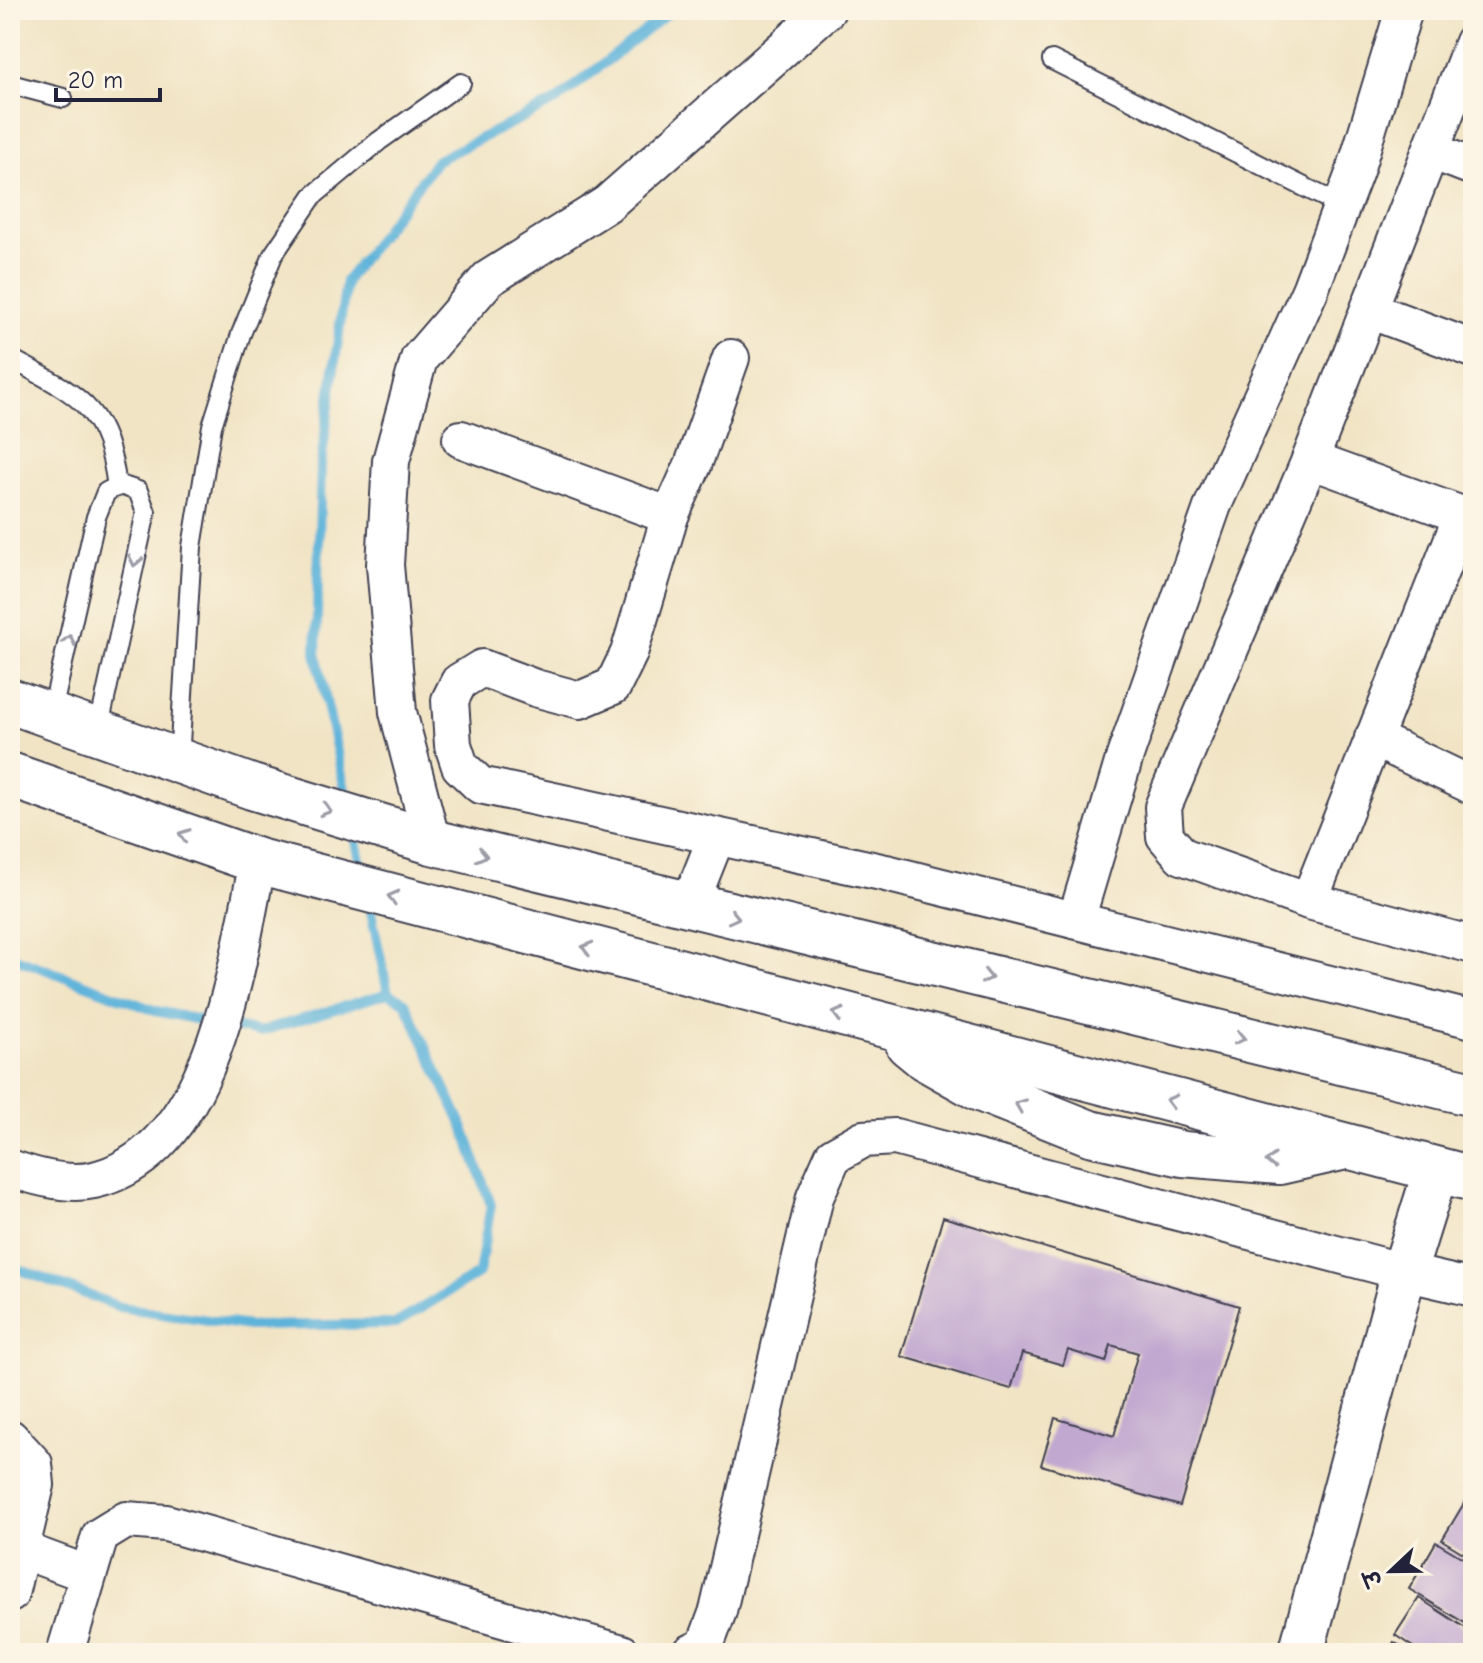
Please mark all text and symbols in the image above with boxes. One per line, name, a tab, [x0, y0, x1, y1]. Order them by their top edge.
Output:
scale bar	[56, 52, 160, 102]
text: 20 m	[68, 66, 123, 94]
one-way arrow	[127, 554, 144, 568]
one-way arrow	[59, 633, 76, 647]
one-way arrow	[319, 801, 333, 817]
one-way arrow	[178, 829, 192, 845]
one-way arrow	[474, 845, 488, 862]
one-way arrow	[387, 889, 401, 906]
one-way arrow	[727, 907, 740, 924]
one-way arrow	[580, 940, 594, 957]
one-way arrow	[980, 968, 993, 985]
one-way arrow	[832, 1006, 846, 1023]
one-way arrow	[1232, 1029, 1246, 1046]
one-way arrow	[1164, 1093, 1178, 1110]
one-way arrow	[1014, 1098, 1028, 1114]
one-way arrow	[1264, 1152, 1277, 1169]
north arrow	[1351, 1531, 1431, 1611]
text: उ	[1358, 1564, 1389, 1592]

